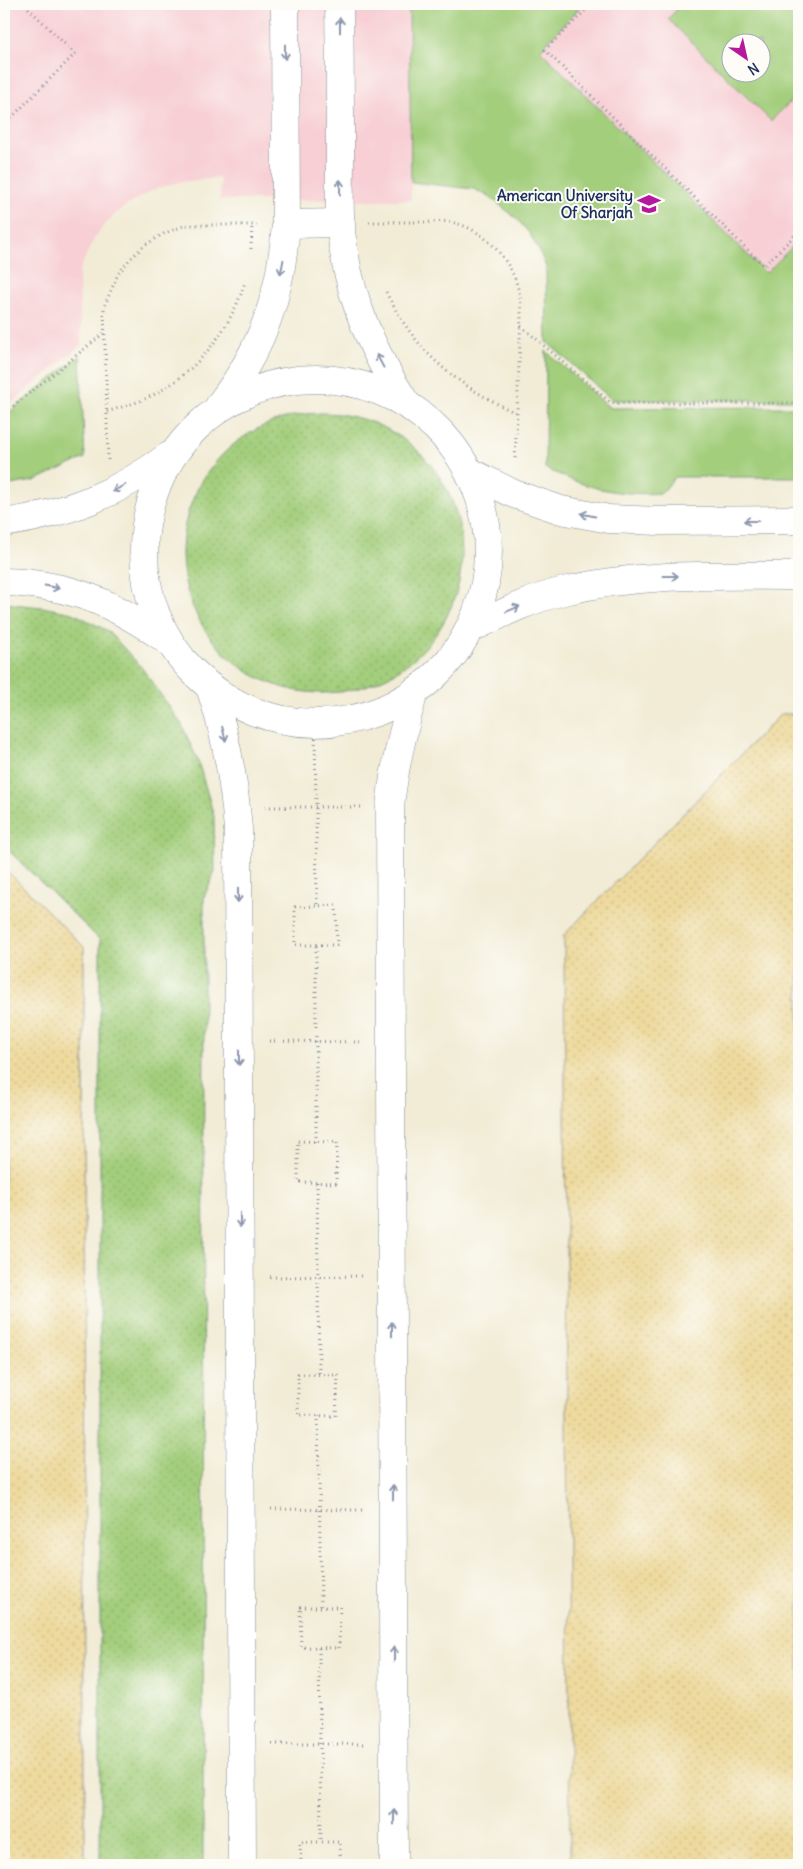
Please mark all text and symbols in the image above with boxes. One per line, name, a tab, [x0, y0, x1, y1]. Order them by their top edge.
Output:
one-way arrow	[335, 17, 344, 33]
north arrow	[720, 32, 770, 82]
one-way arrow	[280, 44, 290, 60]
text: N	[744, 59, 762, 79]
one-way arrow	[335, 179, 345, 196]
place label: American University Of Sharjah	[497, 186, 633, 222]
school or university icon: American University Of Sharjah	[636, 191, 662, 217]
one-way arrow	[276, 259, 286, 275]
one-way arrow	[375, 353, 385, 368]
one-way arrow	[112, 484, 127, 493]
one-way arrow	[581, 510, 597, 519]
one-way arrow	[743, 516, 759, 526]
one-way arrow	[662, 571, 678, 581]
one-way arrow	[44, 582, 60, 592]
one-way arrow	[505, 604, 520, 614]
one-way arrow	[220, 725, 229, 741]
one-way arrow	[233, 886, 243, 903]
one-way arrow	[234, 1049, 244, 1065]
one-way arrow	[235, 1212, 245, 1228]
one-way arrow	[387, 1321, 397, 1338]
one-way arrow	[388, 1484, 398, 1500]
one-way arrow	[389, 1646, 399, 1662]
one-way arrow	[389, 1809, 399, 1825]

